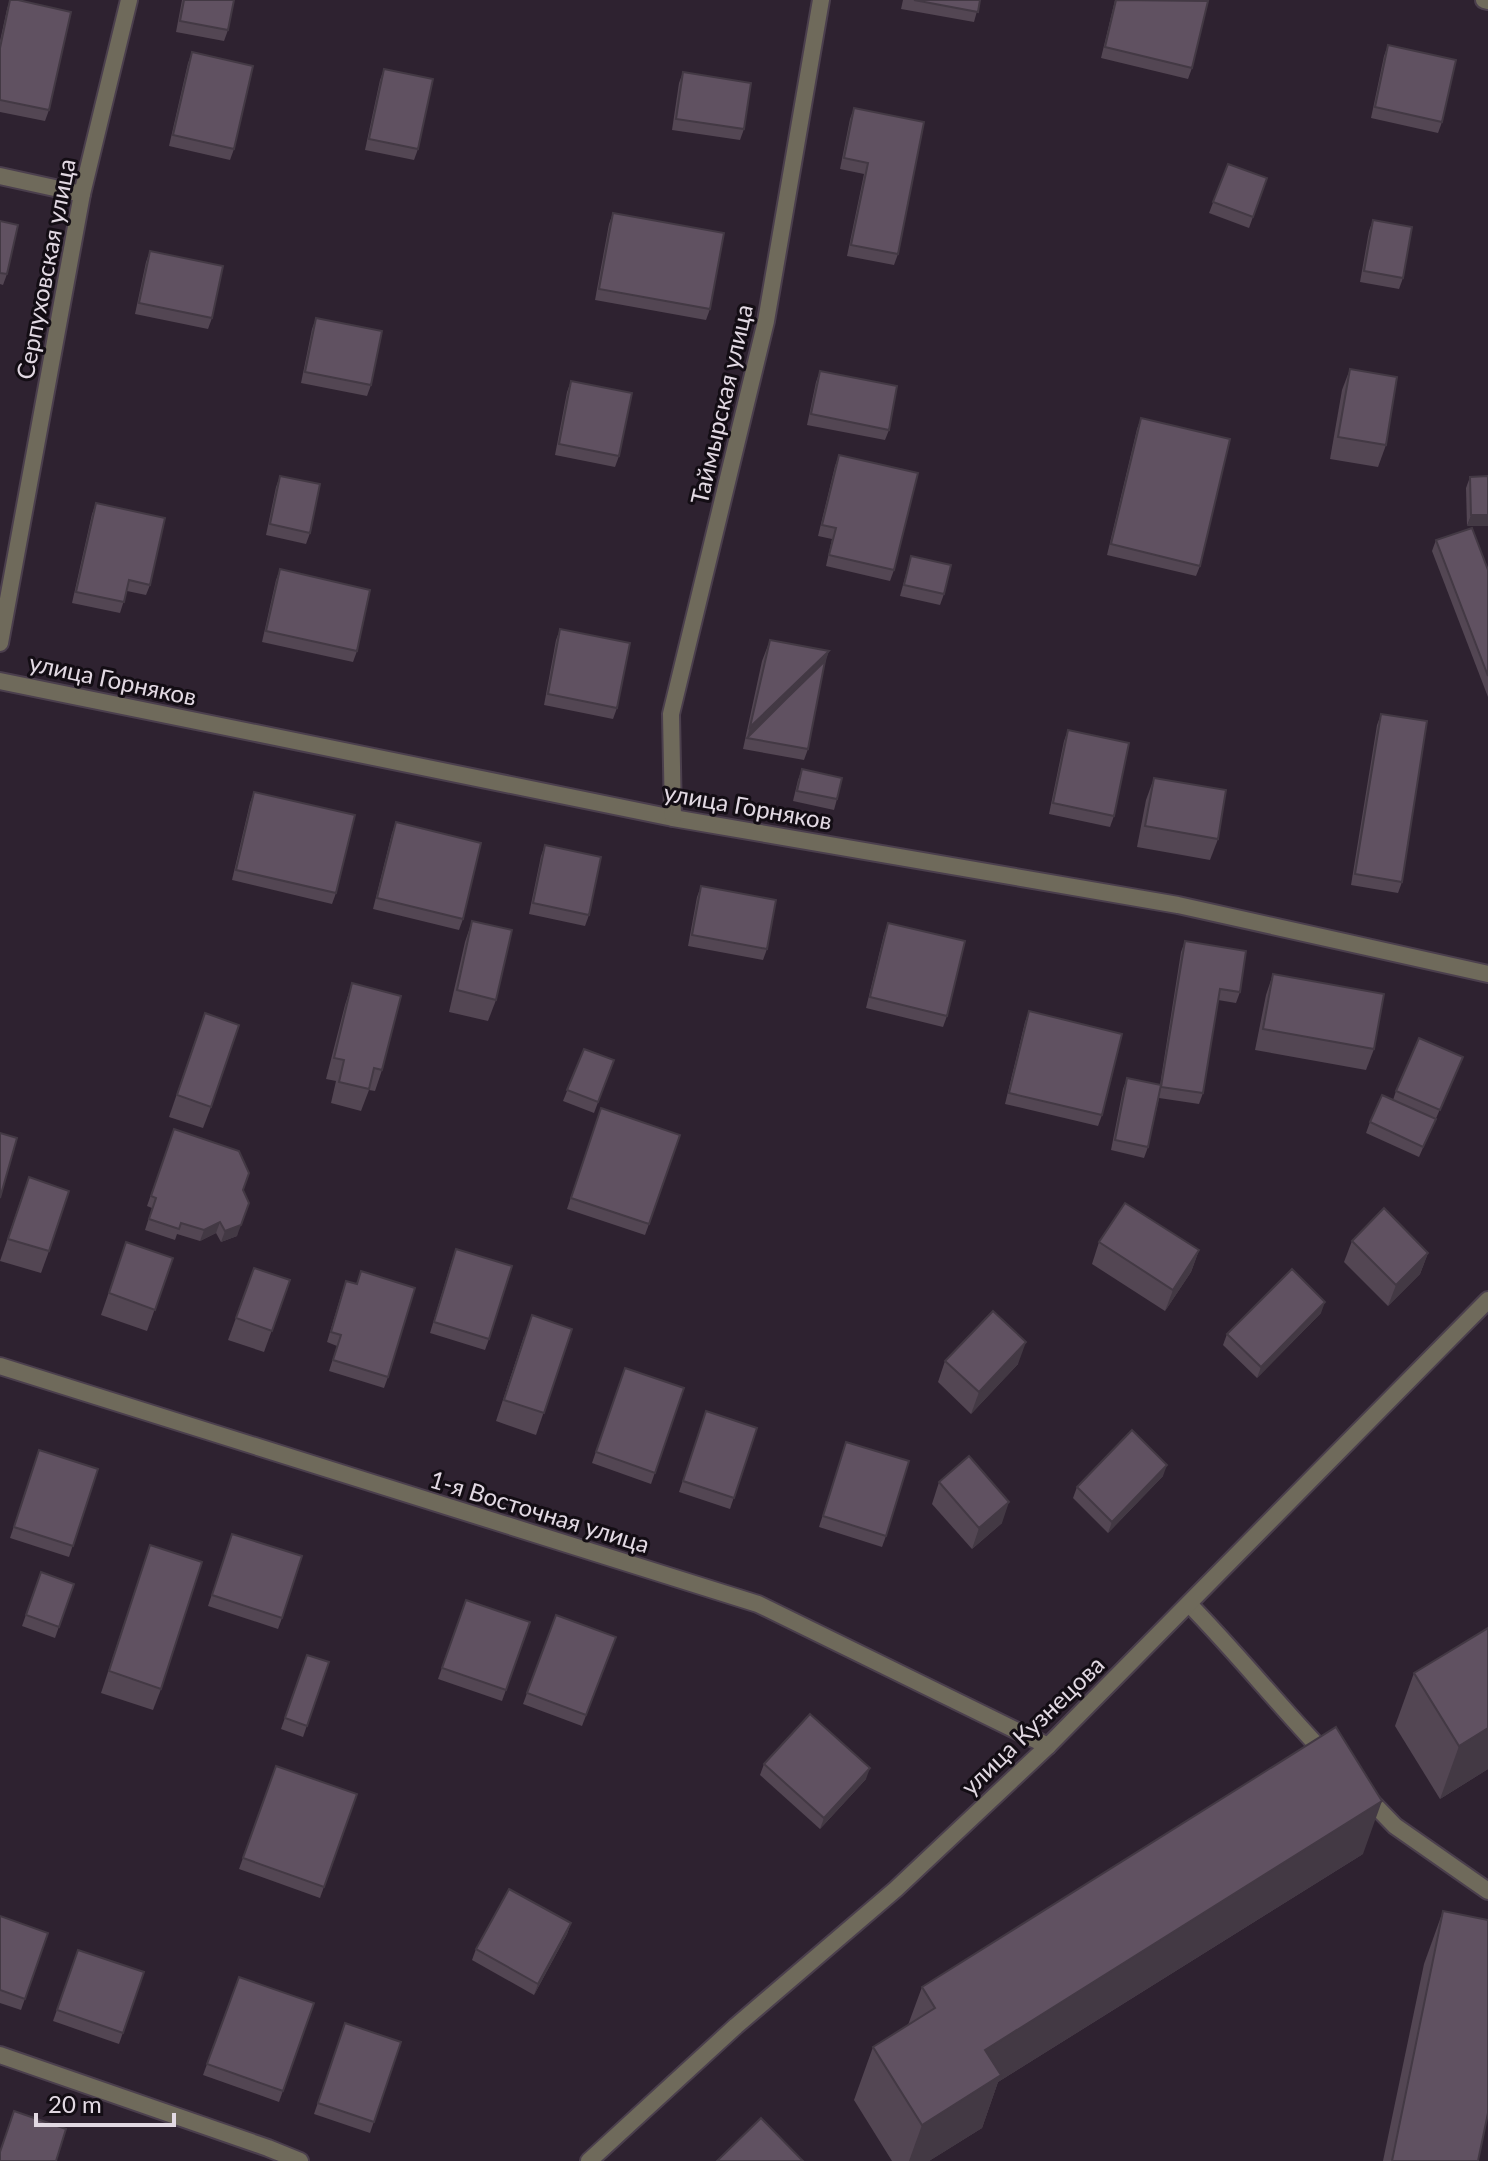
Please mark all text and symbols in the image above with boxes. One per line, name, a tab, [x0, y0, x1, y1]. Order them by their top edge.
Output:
street label: Серпуховская улица	[9, 156, 81, 382]
street label: Таймырская улица	[684, 301, 758, 507]
street label: улица Горняков	[27, 647, 199, 711]
street label: улица Горняков	[662, 777, 834, 835]
street label: 1-я Восточная улица	[427, 1464, 653, 1558]
street label: улица Кузнецова	[954, 1649, 1110, 1801]
scale bar	[36, 2077, 174, 2127]
text: 20 m	[48, 2089, 102, 2118]

